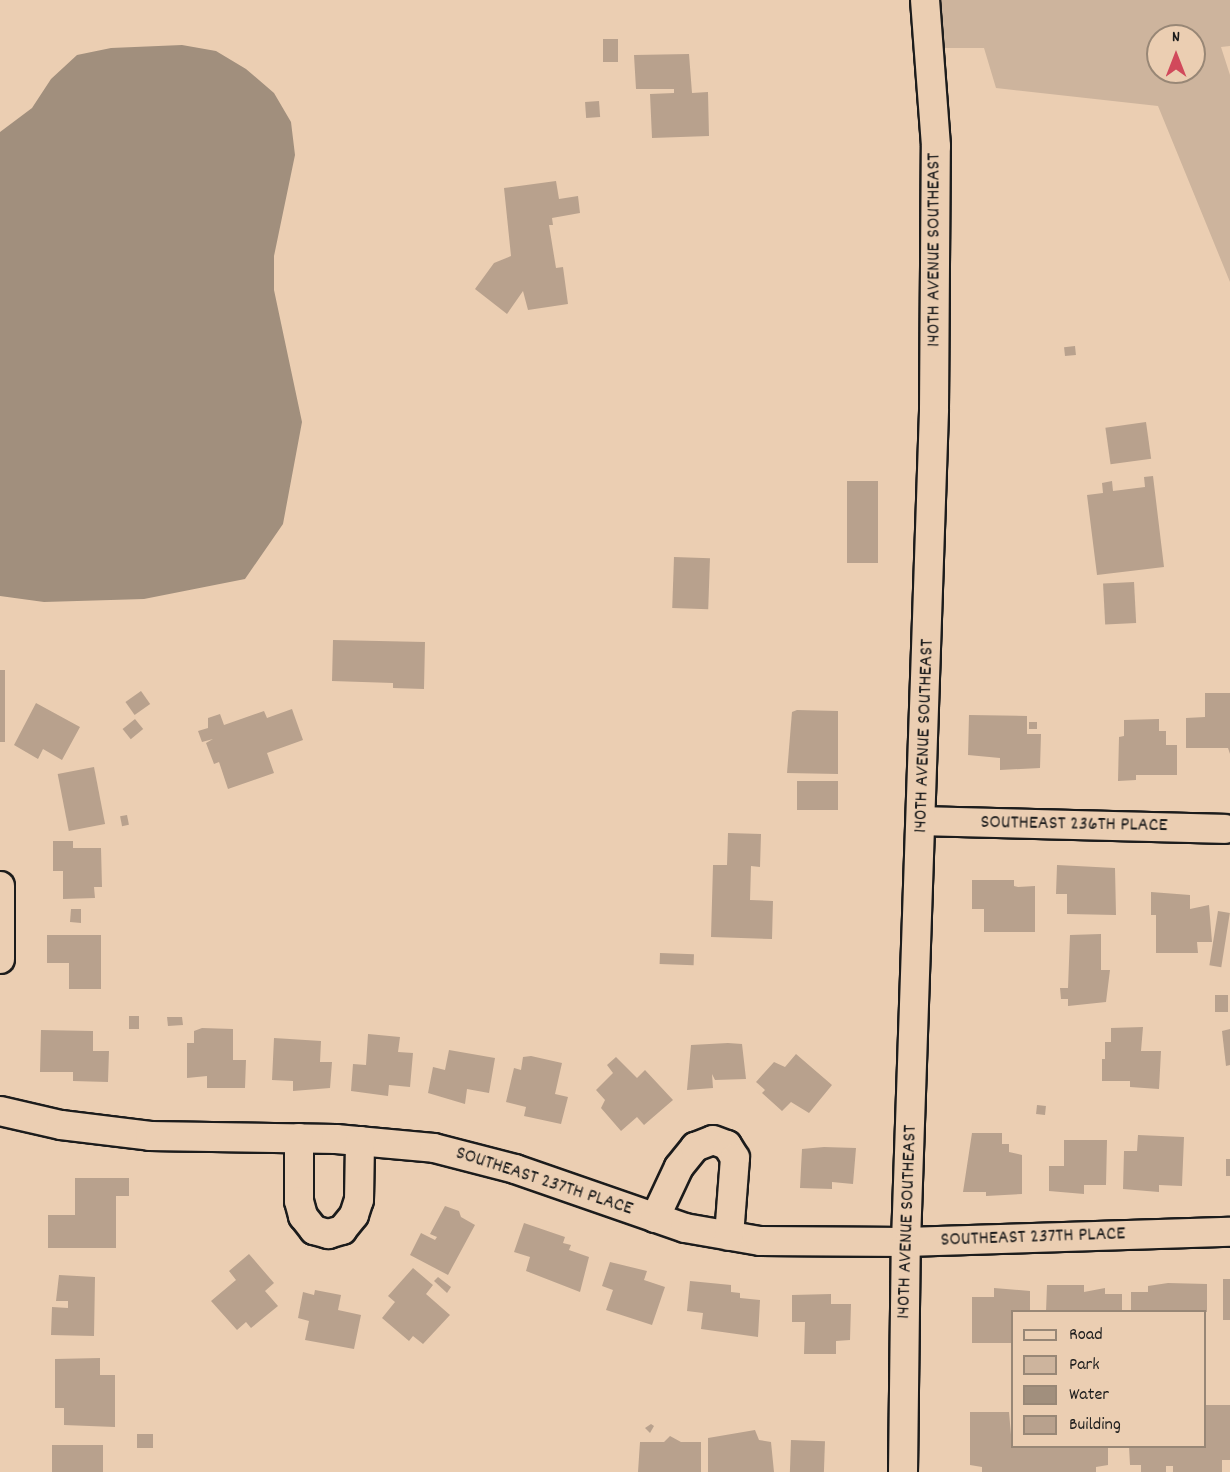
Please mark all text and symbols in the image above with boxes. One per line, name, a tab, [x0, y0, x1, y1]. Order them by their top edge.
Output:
north arrow	[1146, 24, 1206, 84]
text: N	[1172, 26, 1180, 49]
street label: 140TH AVENUE SOUTHEAST	[923, 153, 947, 347]
street label: 140TH AVENUE SOUTHEAST	[910, 639, 940, 833]
street label: SOUTHEAST 236TH PLACE	[980, 811, 1168, 839]
street label: 140TH AVENUE SOUTHEAST	[893, 1125, 923, 1319]
street label: SOUTHEAST 237TH PLACE	[452, 1142, 636, 1222]
street label: SOUTHEAST 237TH PLACE	[940, 1223, 1126, 1253]
legend	[1011, 1310, 1206, 1448]
text: Road	[1069, 1323, 1103, 1348]
text: Park	[1069, 1353, 1100, 1378]
text: Water	[1069, 1383, 1109, 1408]
text: Building	[1069, 1413, 1121, 1438]

